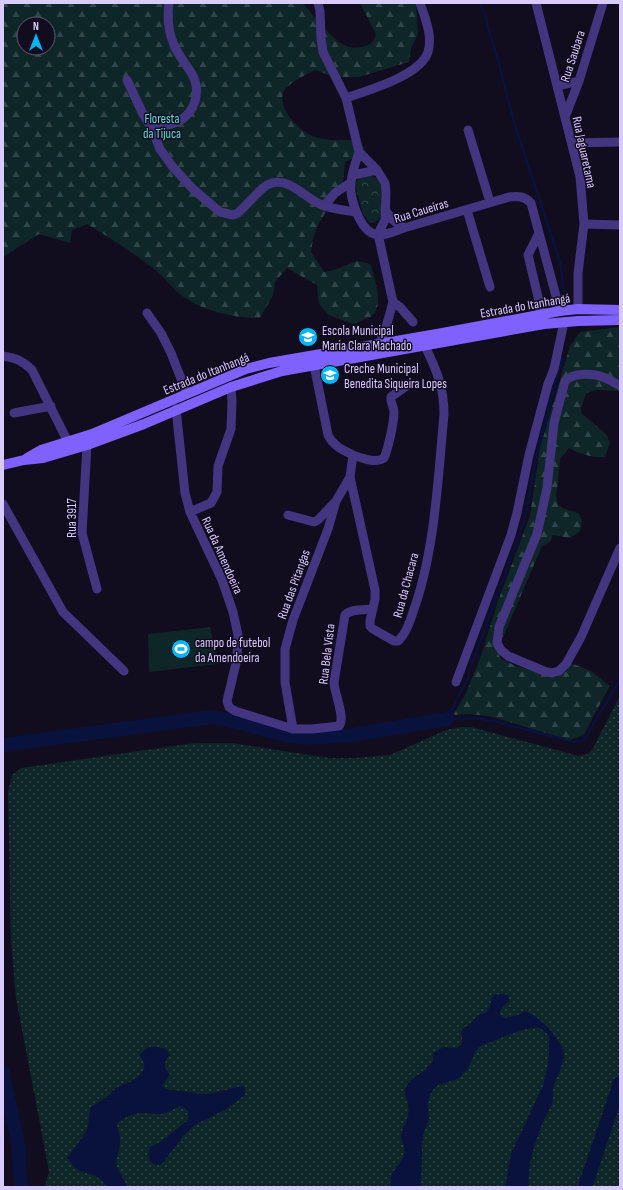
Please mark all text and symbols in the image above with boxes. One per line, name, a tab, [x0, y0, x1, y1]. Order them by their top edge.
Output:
north arrow	[16, 16, 56, 56]
text: N	[33, 20, 39, 33]
street label: Rua Saubara	[557, 28, 589, 84]
park label: Floresta da Tijuca	[143, 111, 181, 142]
street label: Rua Jaguaretama	[569, 115, 599, 189]
street label: Rua Caueiras	[392, 195, 451, 227]
street label: Estrada do Itanhangá	[479, 290, 571, 322]
place label: Escola Municipal Maria Clara Machado	[322, 323, 412, 354]
school or university icon: Escola Municipal Maria Clara Machado	[297, 326, 319, 348]
street label: Estrada do Itanhangá	[161, 349, 252, 398]
place label: Creche Municipal Benedita Siqueira Lopes	[344, 361, 447, 392]
school or university icon: Creche Municipal Benedita Siqueira Lopes	[319, 364, 341, 386]
street label: Rua 3917	[64, 497, 80, 538]
street label: Rua da Amendoeira	[198, 514, 246, 597]
street label: Rua das Pitangas	[274, 547, 314, 621]
street label: Rua da Chacara	[390, 551, 422, 619]
street label: Rua Bela Vista	[315, 623, 339, 685]
place label: campo de futebol da Amendoeira	[195, 635, 270, 666]
sports icon: campo de futebol da Amendoeira	[170, 638, 192, 660]

